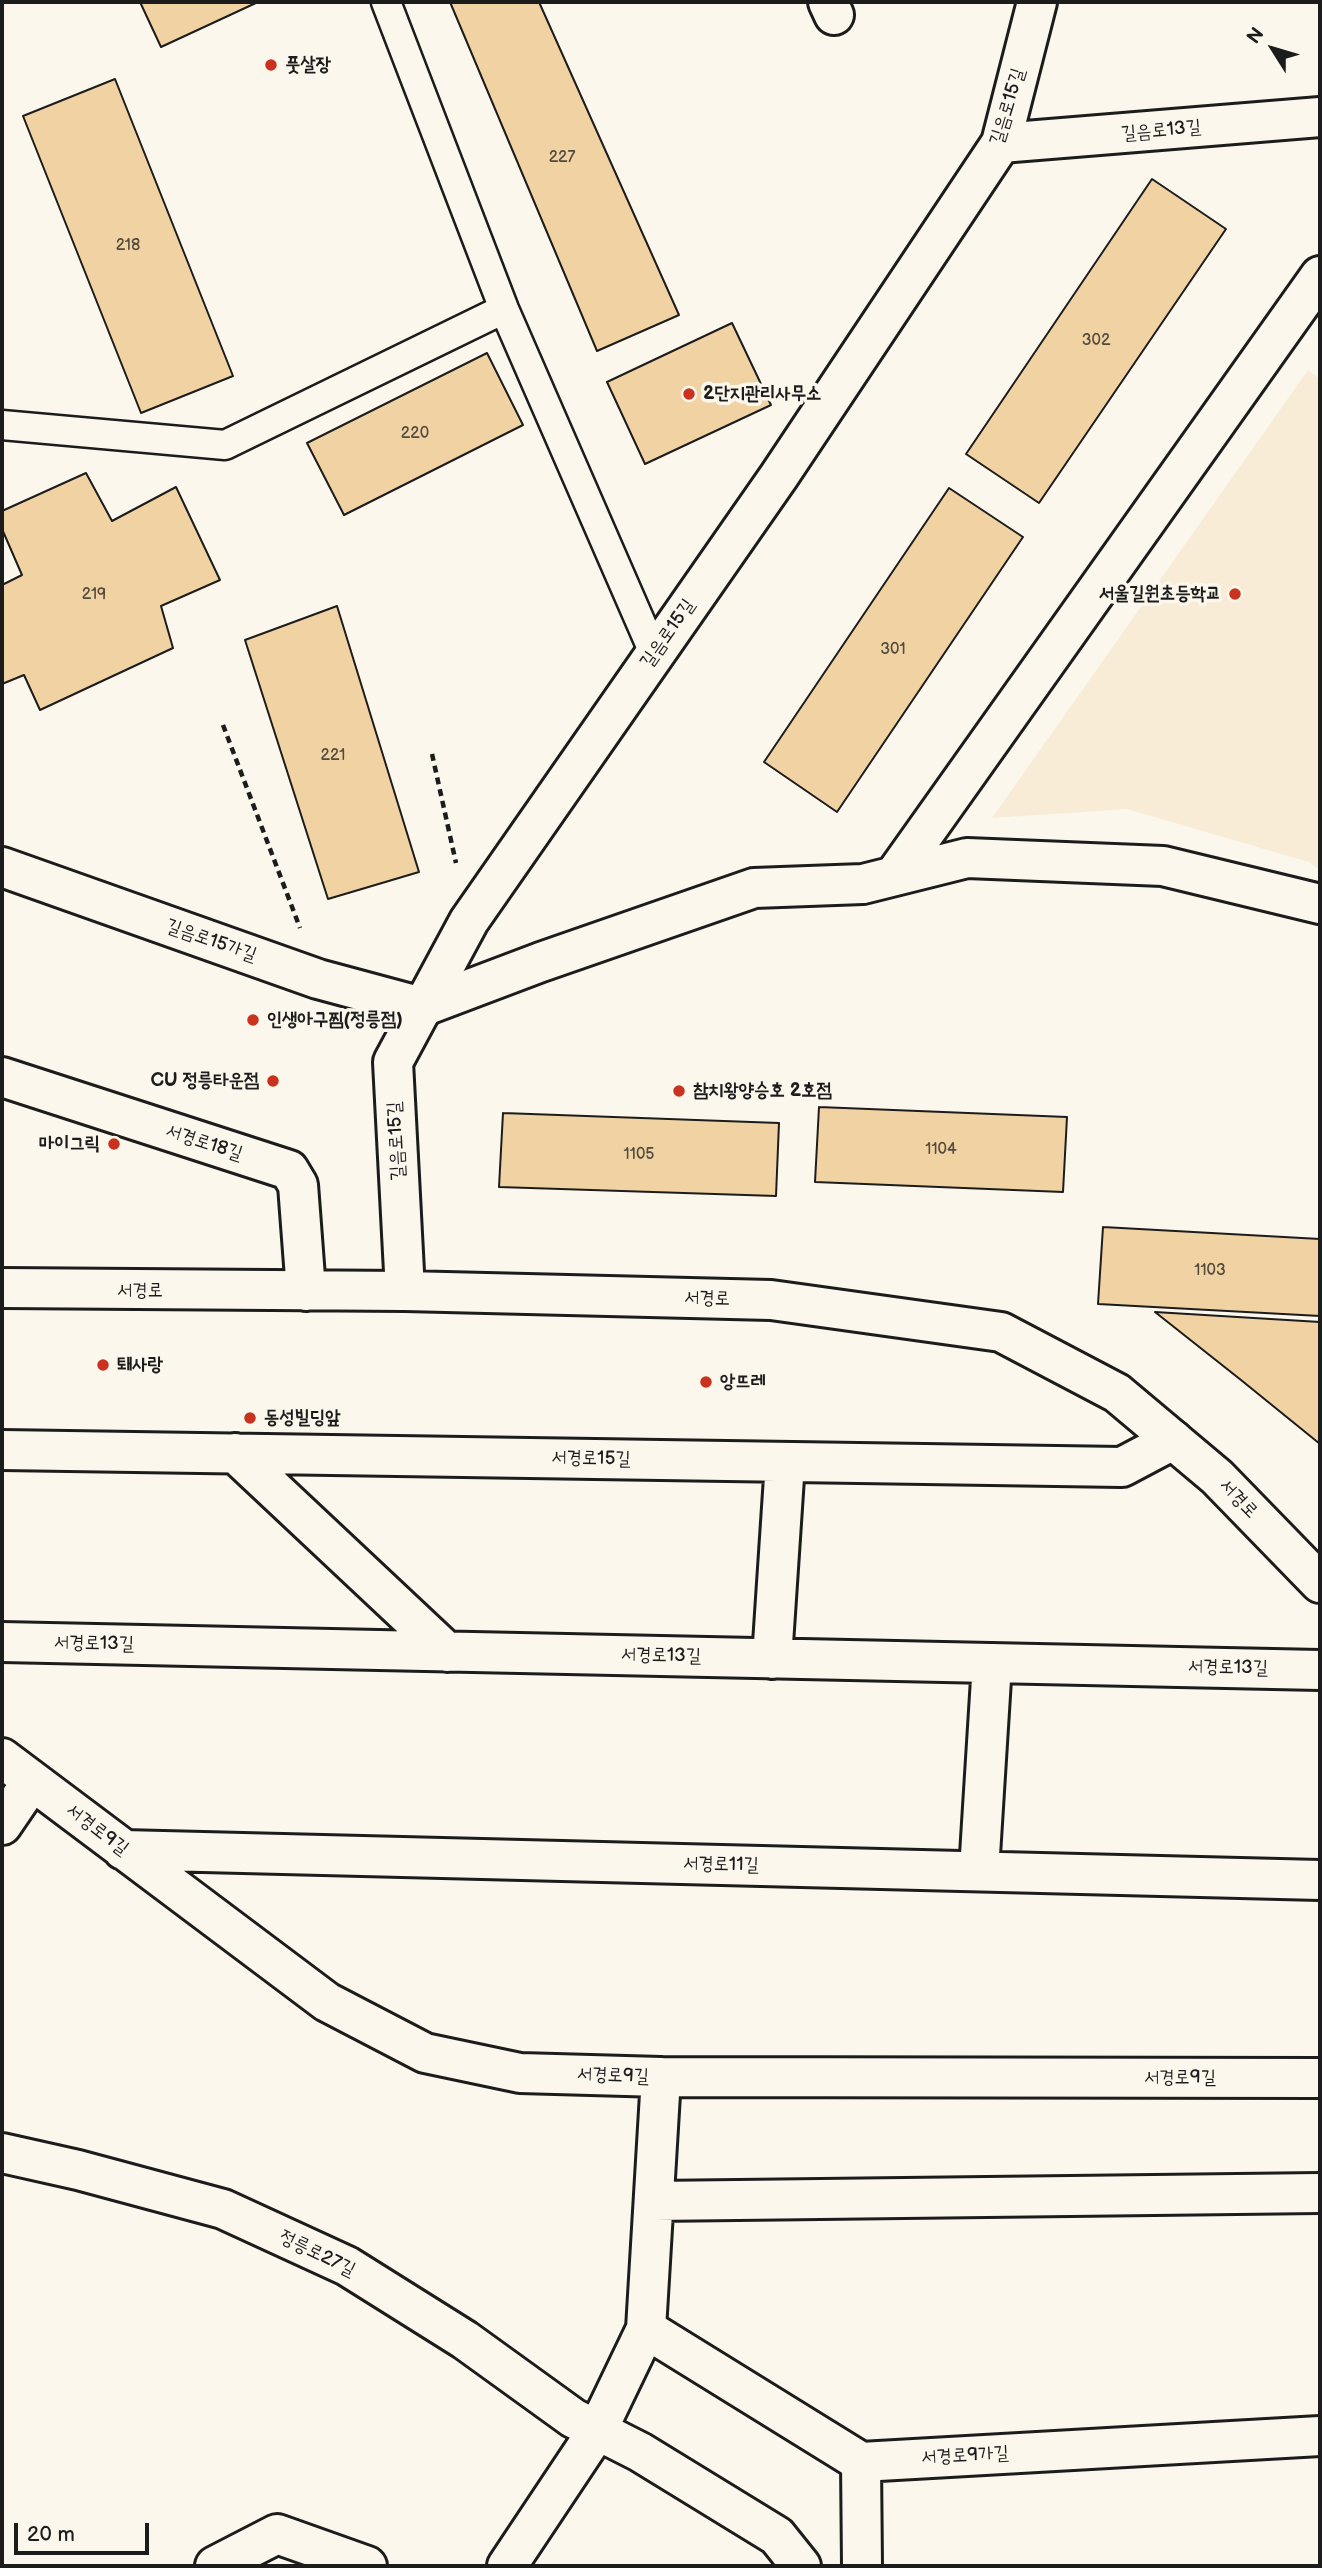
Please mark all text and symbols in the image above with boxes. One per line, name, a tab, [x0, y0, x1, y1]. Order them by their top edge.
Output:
north arrow	[1238, 14, 1308, 84]
text: N	[1242, 23, 1269, 49]
place label: 풋살장	[285, 54, 331, 76]
marker: 풋살장	[263, 57, 279, 73]
street label: 길음로15길	[985, 66, 1031, 148]
street label: 길음로13길	[1120, 116, 1202, 146]
house number: 227	[549, 148, 575, 168]
house number: 218	[116, 236, 140, 256]
house number: 302	[1082, 331, 1110, 351]
place label: 2단지관리사무소	[703, 383, 821, 405]
marker: 2단지관리사무소	[681, 386, 697, 402]
house number: 220	[401, 424, 429, 444]
place label: 서울길원초등학교	[1099, 583, 1221, 605]
house number: 219	[82, 585, 106, 605]
marker: 서울길원초등학교	[1227, 586, 1243, 602]
street label: 길음로15길	[636, 595, 700, 673]
house number: 301	[880, 640, 906, 660]
house number: 221	[321, 746, 345, 766]
street label: 길음로15가길	[163, 915, 259, 967]
place label: 인생아구찜(정릉점)	[267, 1009, 403, 1031]
marker: 인생아구찜(정릉점)	[245, 1012, 261, 1028]
place label: CU 정릉타운점	[150, 1070, 259, 1092]
marker: CU 정릉타운점	[265, 1073, 281, 1089]
place label: 참치왕양승호 2호점	[693, 1080, 832, 1102]
marker: 참치왕양승호 2호점	[671, 1083, 687, 1099]
street label: 길음로15길	[384, 1101, 410, 1181]
street label: 서경로18길	[163, 1120, 245, 1166]
place label: 마이그릭	[39, 1133, 100, 1155]
marker: 마이그릭	[106, 1136, 122, 1152]
house number: 1104	[925, 1140, 957, 1160]
house number: 1105	[624, 1145, 654, 1165]
house number: 1103	[1194, 1261, 1226, 1281]
street label: 서경로	[117, 1280, 163, 1302]
street label: 서경로	[684, 1287, 730, 1311]
place label: 퇘사랑	[117, 1354, 163, 1376]
marker: 퇘사랑	[95, 1357, 111, 1373]
place label: 앙뜨레	[720, 1371, 766, 1393]
marker: 앙뜨레	[698, 1374, 714, 1390]
place label: 동성빌딩앞	[264, 1407, 340, 1429]
marker: 동성빌딩앞	[242, 1410, 258, 1426]
street label: 서경로15길	[551, 1447, 631, 1471]
street label: 서경로	[1214, 1475, 1262, 1523]
street label: 서경로13길	[54, 1632, 134, 1656]
street label: 서경로13길	[621, 1644, 701, 1668]
street label: 서경로13길	[1188, 1656, 1268, 1680]
street label: 서경로9길	[61, 1799, 133, 1861]
street label: 서경로11길	[683, 1853, 759, 1877]
street label: 서경로9길	[577, 2063, 649, 2089]
street label: 서경로9길	[1144, 2067, 1216, 2089]
street label: 정릉로27길	[275, 2226, 359, 2282]
street label: 서경로9가길	[921, 2442, 1009, 2470]
scale bar	[18, 2508, 152, 2552]
text: 20 m	[27, 2522, 75, 2547]

